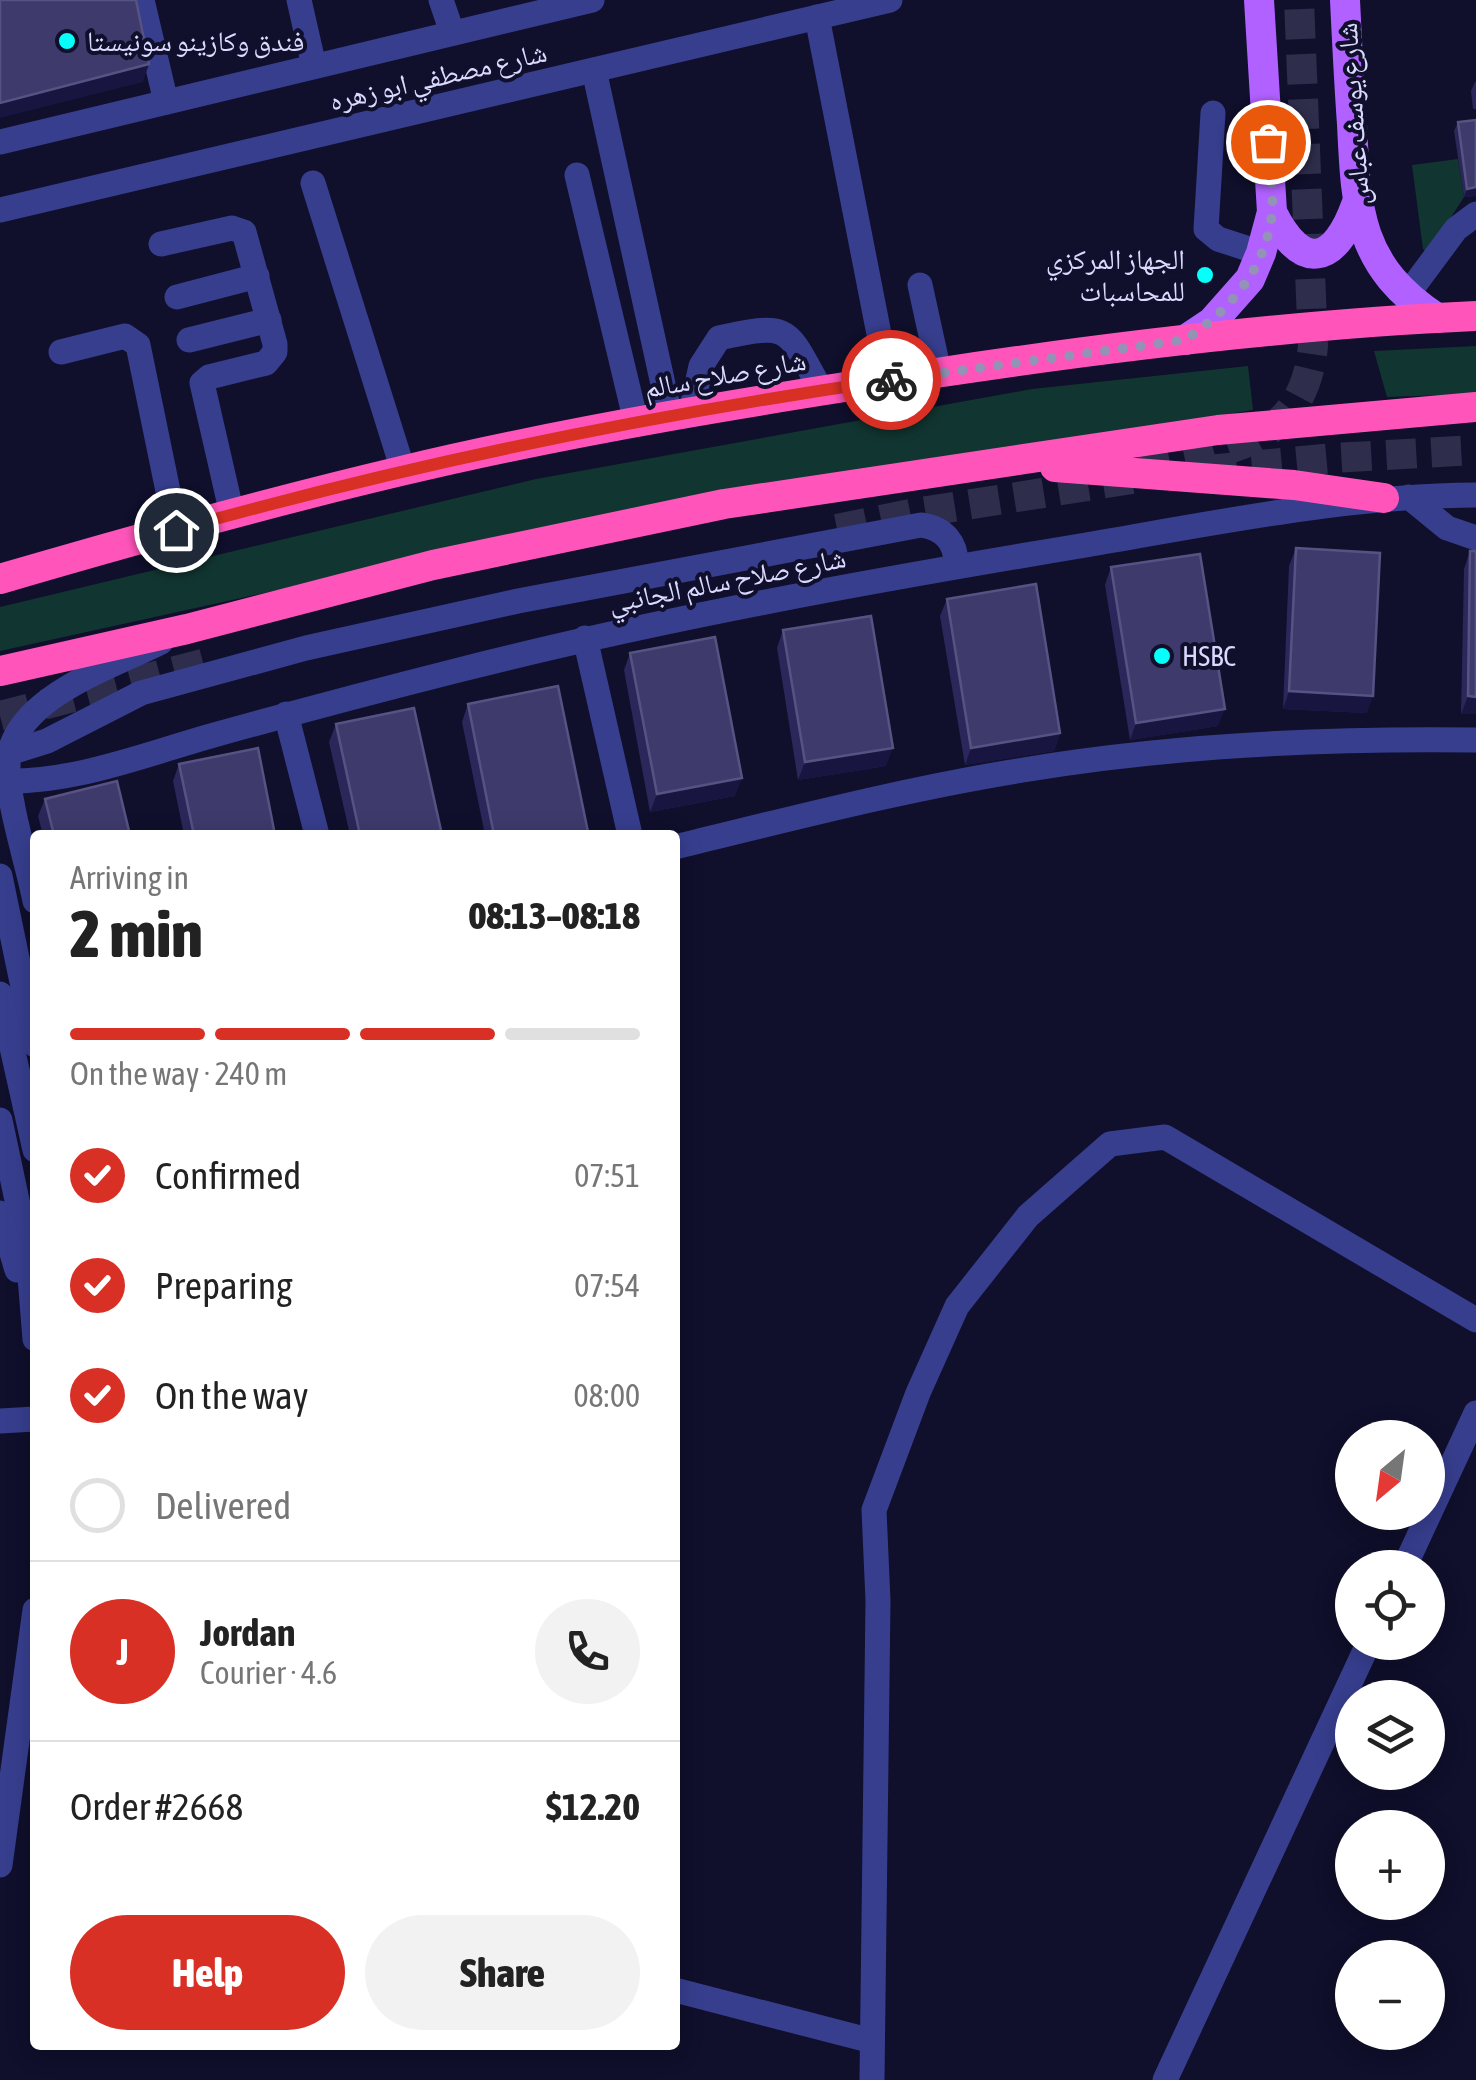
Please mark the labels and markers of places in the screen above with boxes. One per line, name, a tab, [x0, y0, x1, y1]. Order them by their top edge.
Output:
place label: فندق وكازينو سونيستا	[87, 25, 305, 59]
marker: فندق وكازينو سونيستا	[56, 30, 78, 52]
pin	[1226, 100, 1311, 185]
place label: الجهاز المركزي للمحاسبات	[1046, 243, 1185, 307]
marker: الجهاز المركزي للمحاسبات	[1194, 264, 1216, 286]
pin	[134, 488, 219, 573]
place label: HSBC	[1182, 640, 1236, 672]
marker: HSBC	[1151, 645, 1173, 667]

